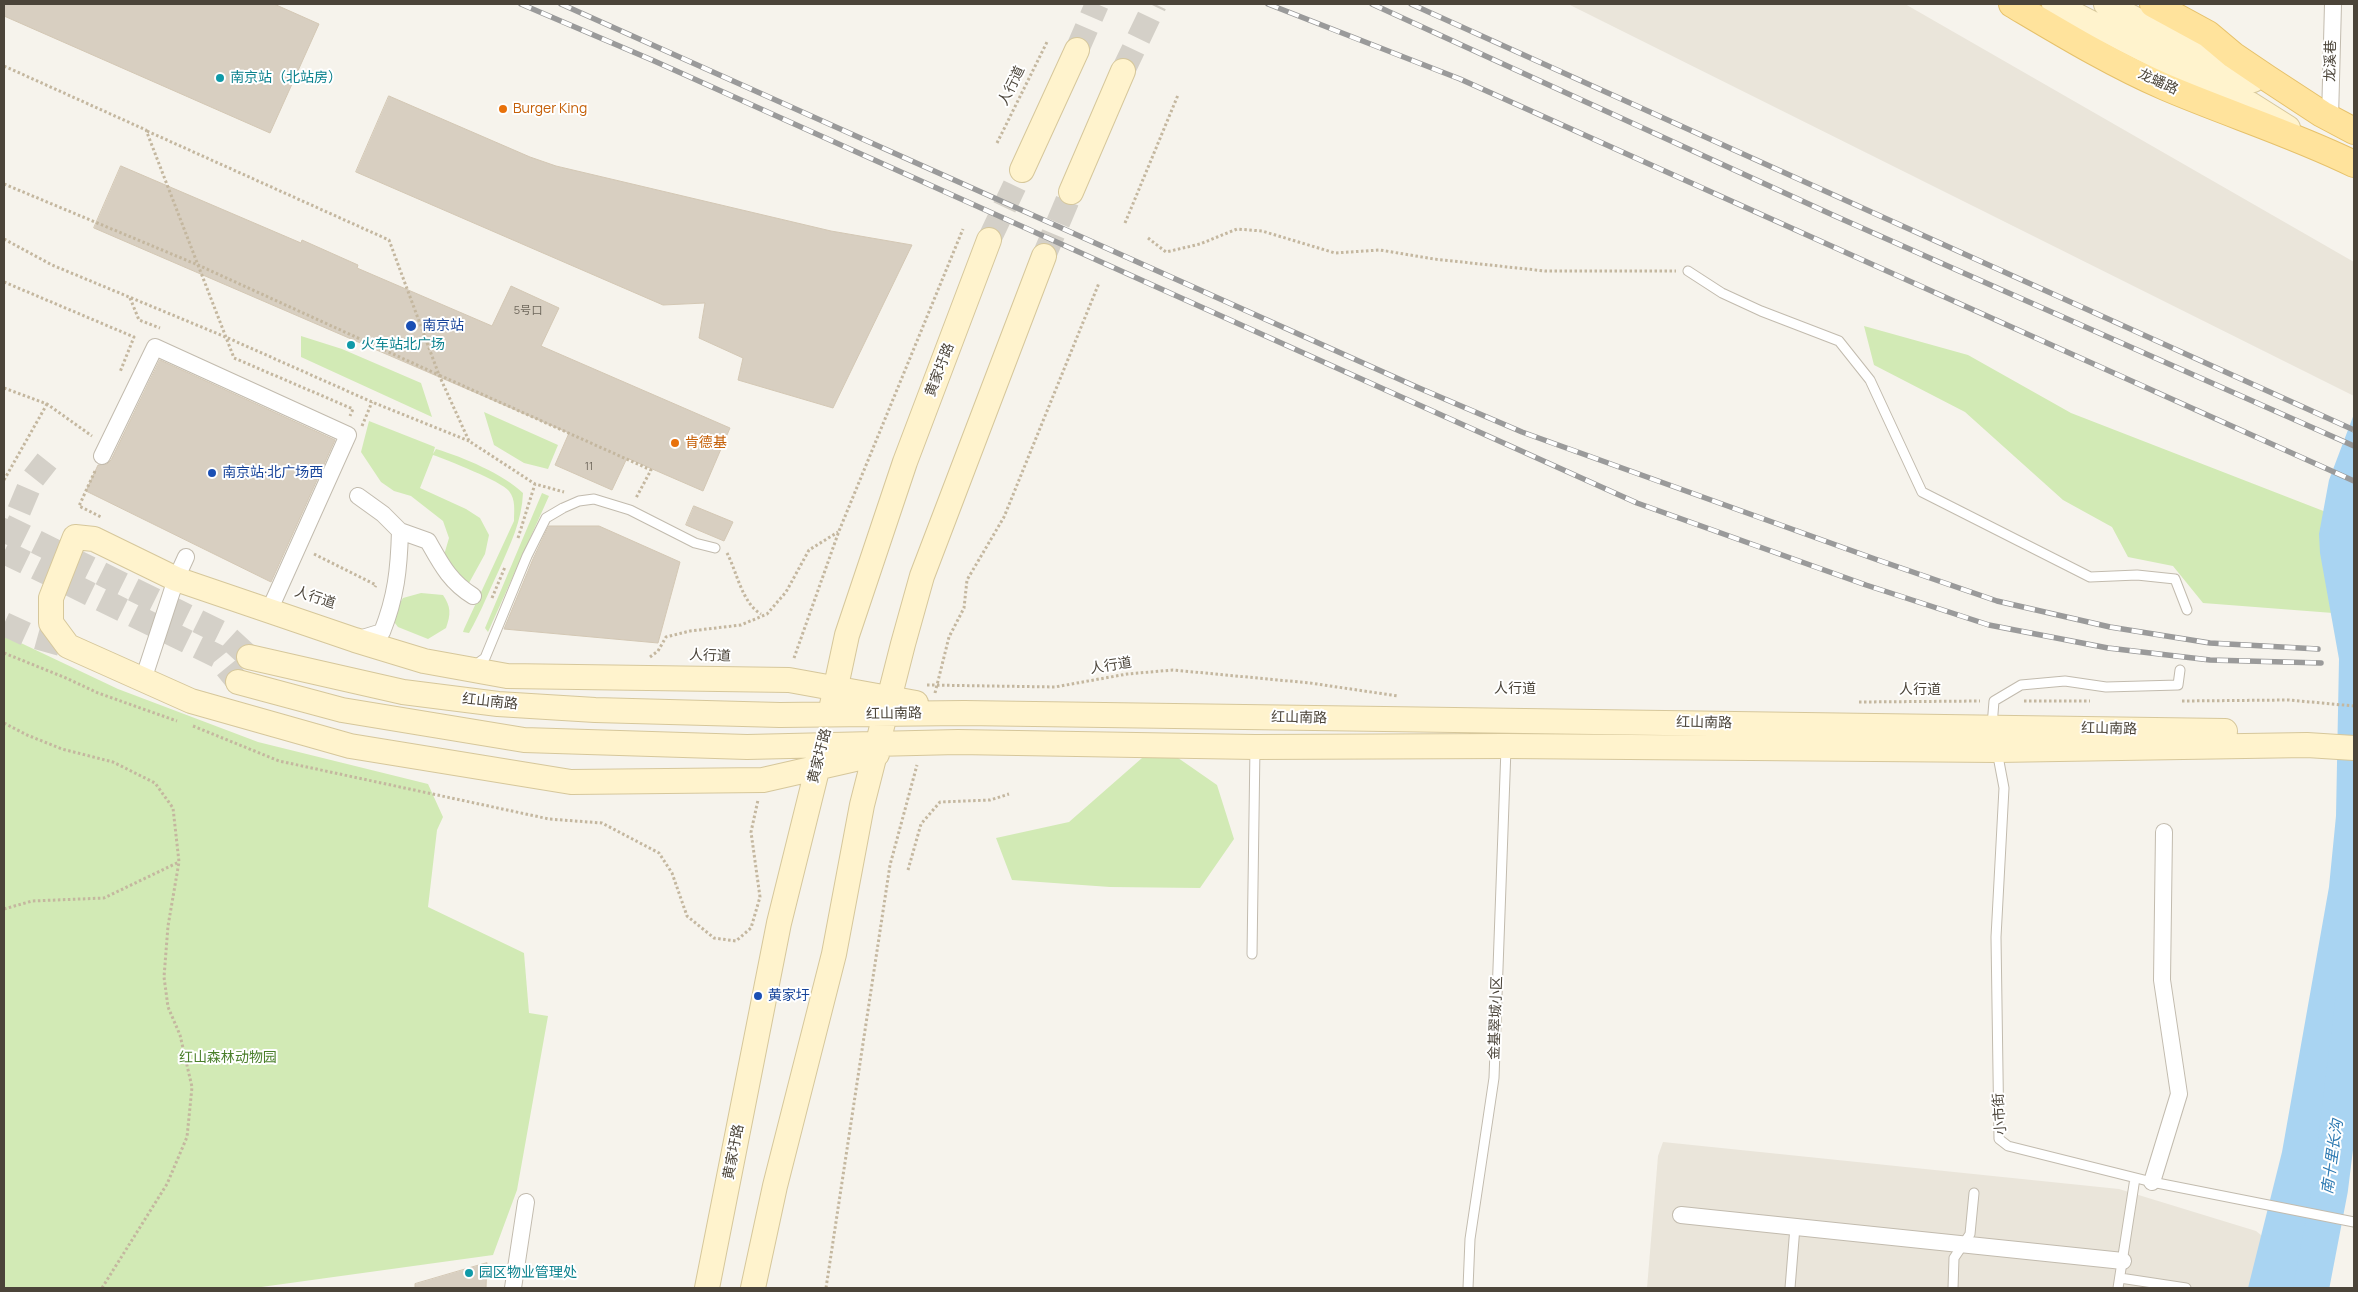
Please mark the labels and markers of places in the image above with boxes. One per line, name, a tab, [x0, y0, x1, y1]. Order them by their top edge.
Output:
place label: 南京站（北站房）	[230, 70, 342, 86]
marker: 南京站（北站房）	[214, 72, 226, 84]
place label: Burger King	[513, 101, 587, 117]
marker: Burger King	[497, 103, 509, 115]
place label: 南京站	[422, 318, 464, 334]
marker: 南京站	[404, 319, 418, 333]
place label: 火车站北广场	[361, 337, 445, 353]
marker: 火车站北广场	[345, 339, 357, 351]
place label: 肯德基	[685, 435, 727, 451]
marker: 肯德基	[669, 437, 681, 449]
place label: 南京站·北广场西	[222, 465, 323, 481]
marker: 南京站·北广场西	[206, 467, 218, 479]
place label: 黄家圩	[768, 988, 810, 1004]
marker: 黄家圩	[752, 990, 764, 1002]
place label: 园区物业管理处	[479, 1265, 577, 1281]
marker: 园区物业管理处	[463, 1267, 475, 1279]

